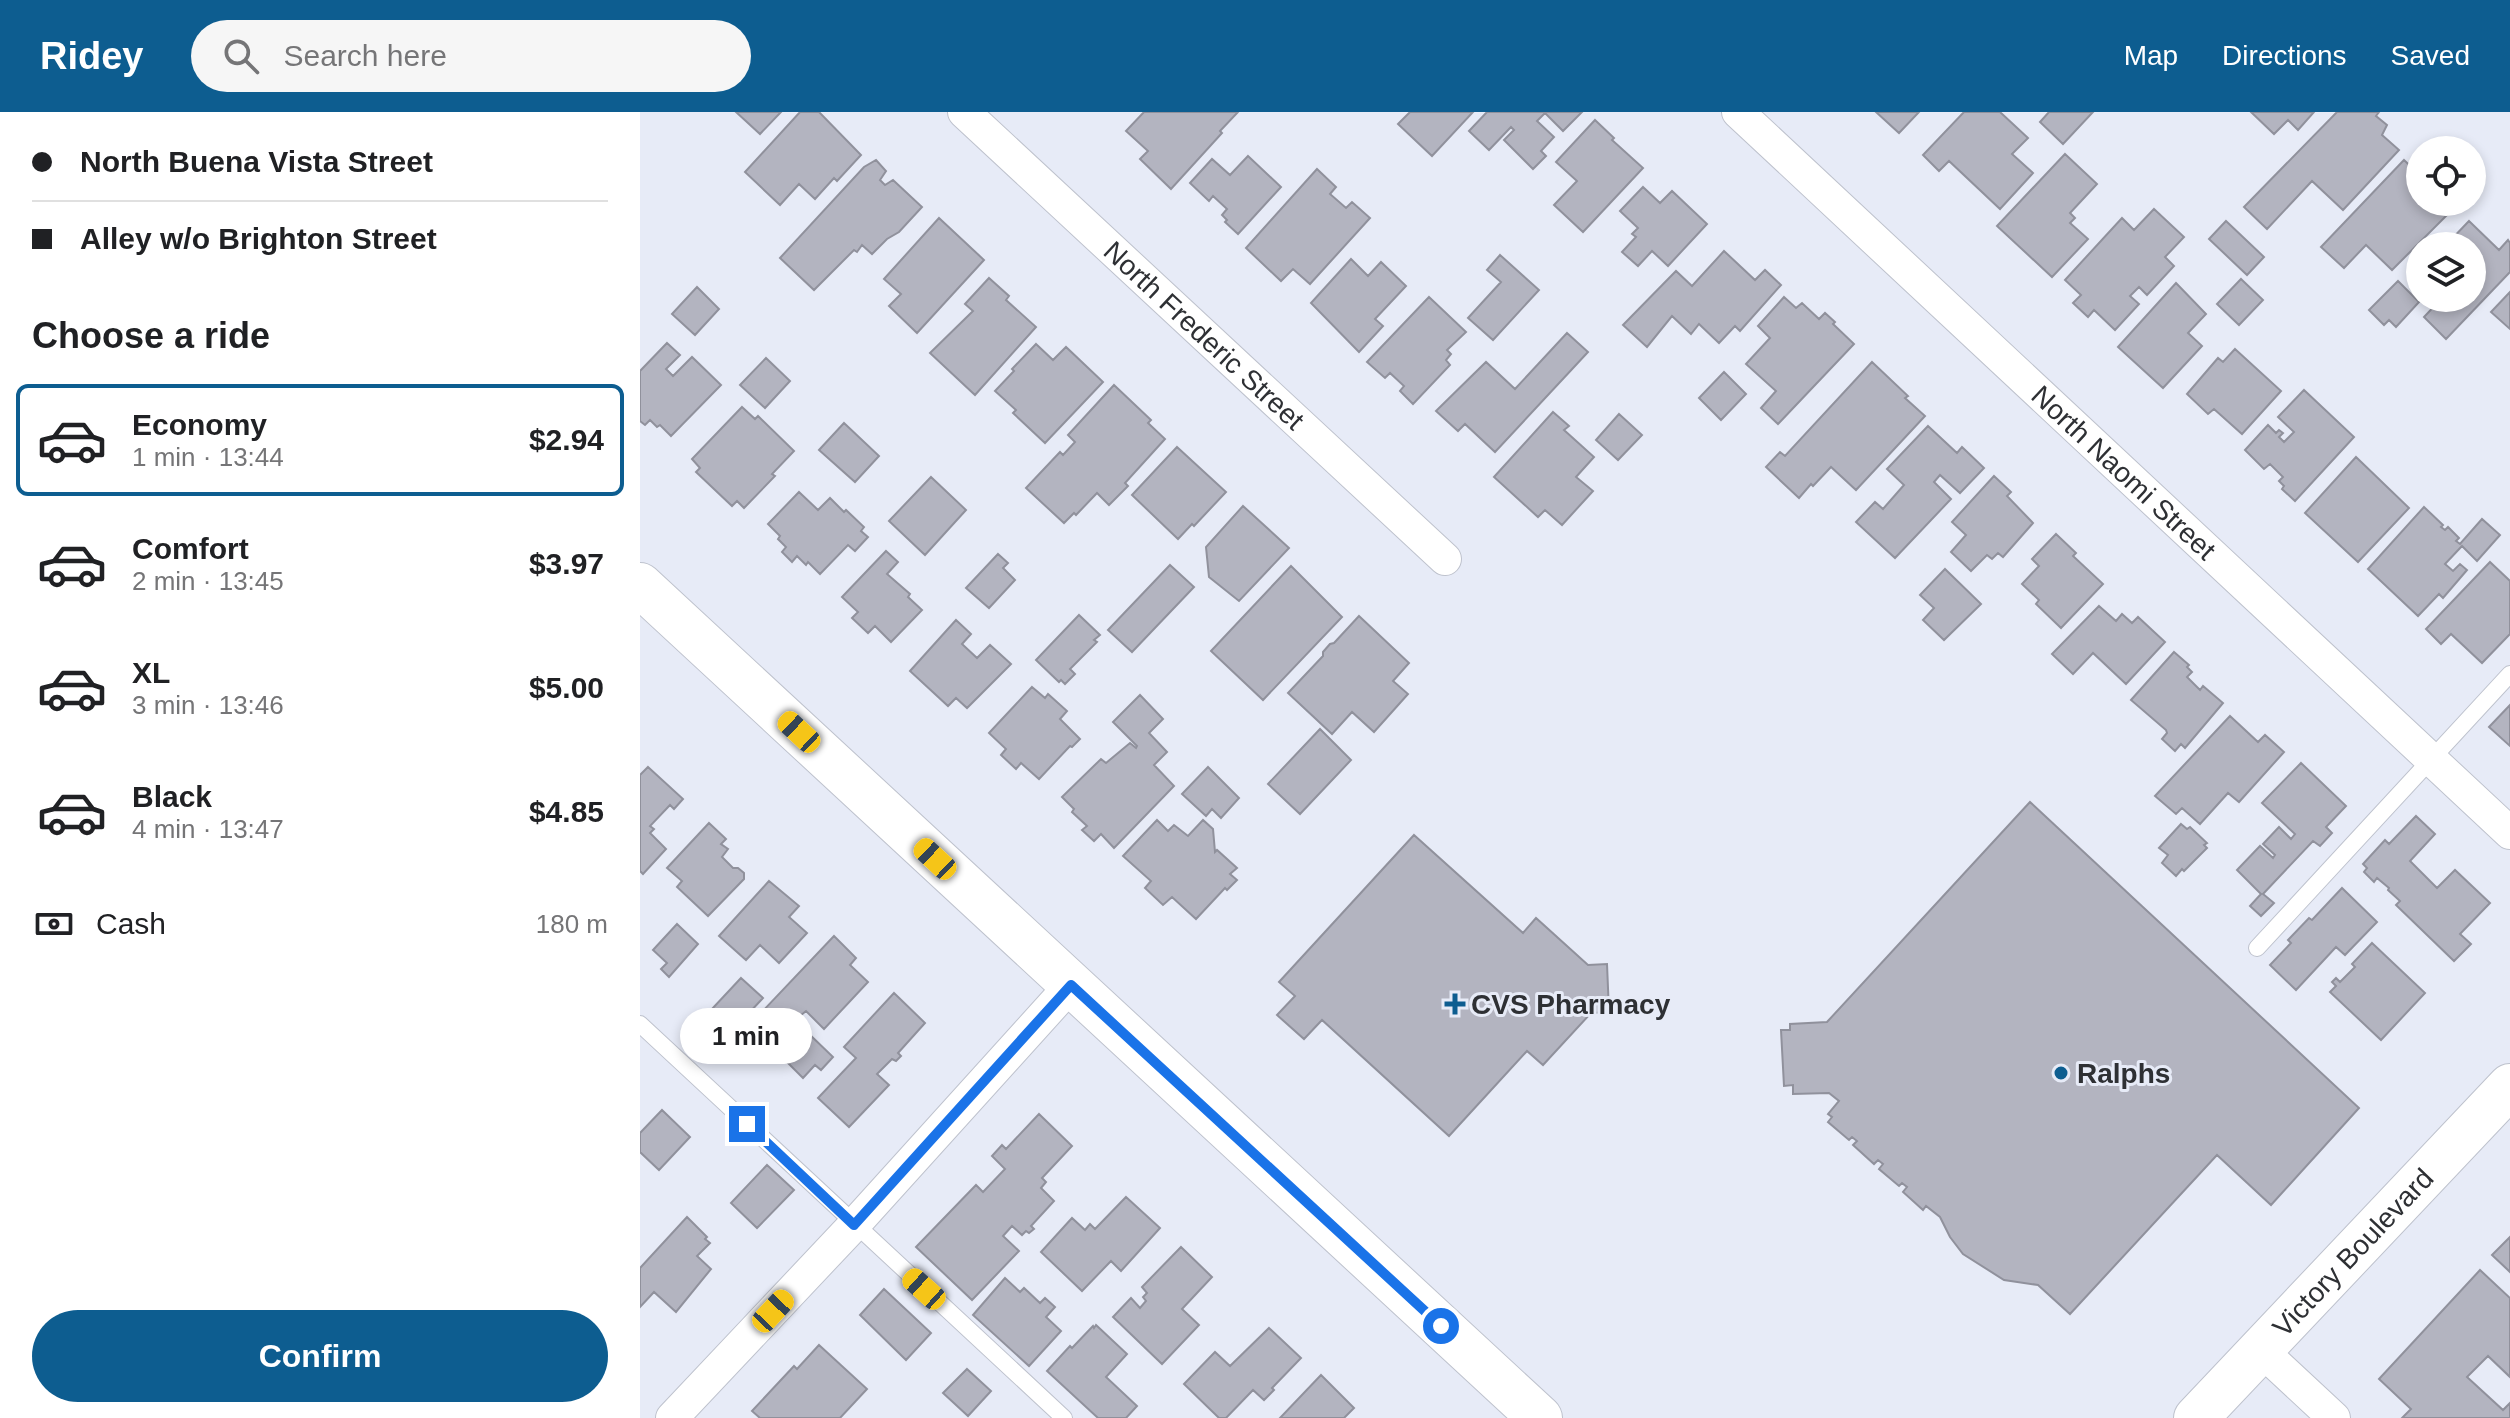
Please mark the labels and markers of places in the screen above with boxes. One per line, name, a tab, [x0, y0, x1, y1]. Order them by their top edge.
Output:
place label: CVS Pharmacy	[1471, 989, 1671, 1020]
marker: CVS Pharmacy	[1446, 995, 1464, 1013]
place label: Ralphs	[2077, 1058, 2170, 1089]
marker: Ralphs	[2052, 1064, 2070, 1082]

